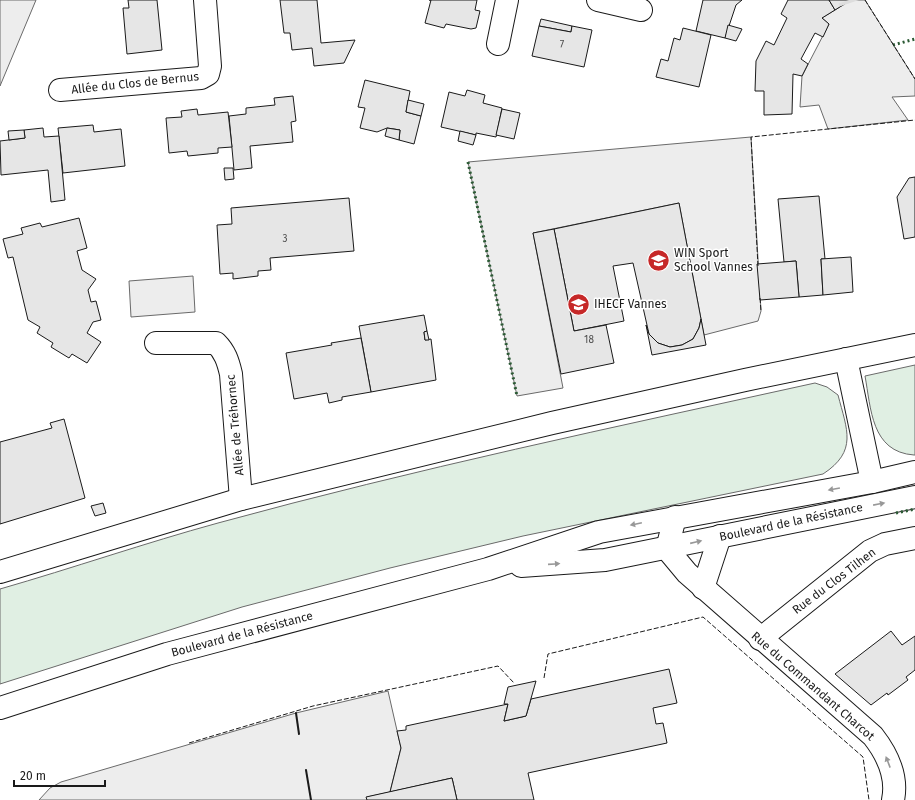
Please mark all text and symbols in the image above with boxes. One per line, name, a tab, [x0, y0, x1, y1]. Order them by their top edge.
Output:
house number: 7	[560, 39, 565, 51]
street label: Allée du Clos de Bernus	[70, 69, 200, 97]
house number: 3	[283, 233, 288, 245]
place label: WIN Sport School Vannes	[674, 246, 753, 274]
school or university icon: WIN Sport School Vannes	[646, 247, 672, 273]
school or university icon: IHECF Vannes	[565, 291, 591, 317]
place label: IHECF Vannes	[594, 297, 667, 311]
house number: 18	[584, 334, 594, 346]
street label: Allée de Tréhornec	[224, 374, 246, 476]
one-way arrow	[827, 486, 840, 492]
street label: Boulevard de la Résistance	[718, 500, 864, 544]
one-way arrow	[872, 501, 885, 507]
one-way arrow	[630, 522, 642, 528]
one-way arrow	[690, 538, 703, 544]
street label: Rue du Clos Tilhen	[790, 545, 878, 617]
one-way arrow	[548, 560, 560, 567]
street label: Boulevard de la Résistance	[170, 608, 314, 660]
street label: Rue du Commandant Charcot	[749, 629, 878, 744]
one-way arrow	[885, 755, 891, 767]
scale bar	[14, 762, 105, 788]
text: 20 m	[20, 769, 46, 783]

